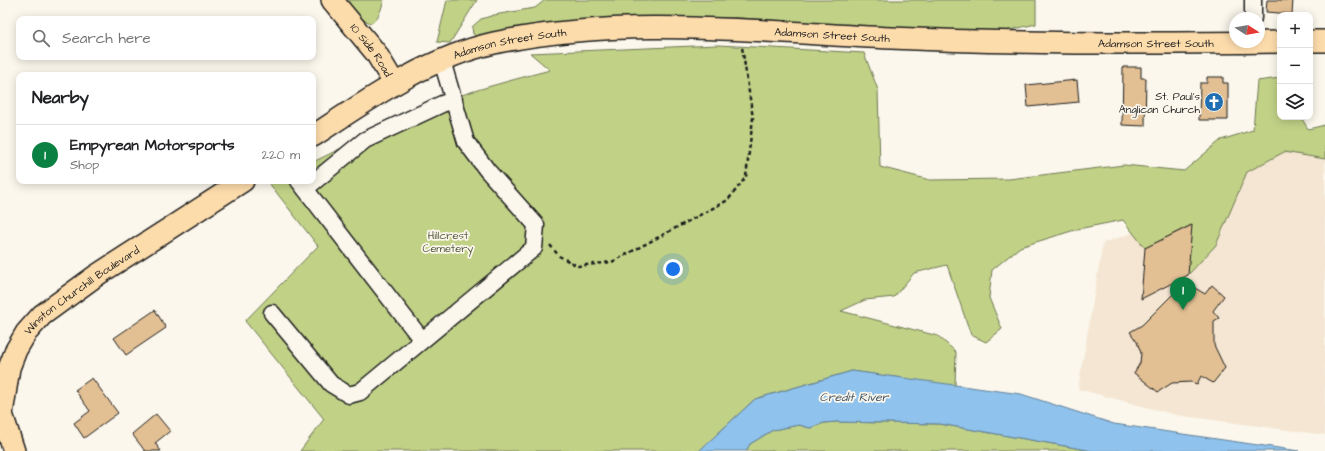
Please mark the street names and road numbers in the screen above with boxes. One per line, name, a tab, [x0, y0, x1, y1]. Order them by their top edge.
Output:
street label: 10 Side Road	[347, 21, 396, 80]
street label: Adamson Street South	[774, 24, 891, 46]
street label: Adamson Street South	[451, 25, 568, 63]
street label: Adamson Street South	[1098, 36, 1214, 51]
street label: Winston Churchill Boulevard	[21, 242, 143, 338]

